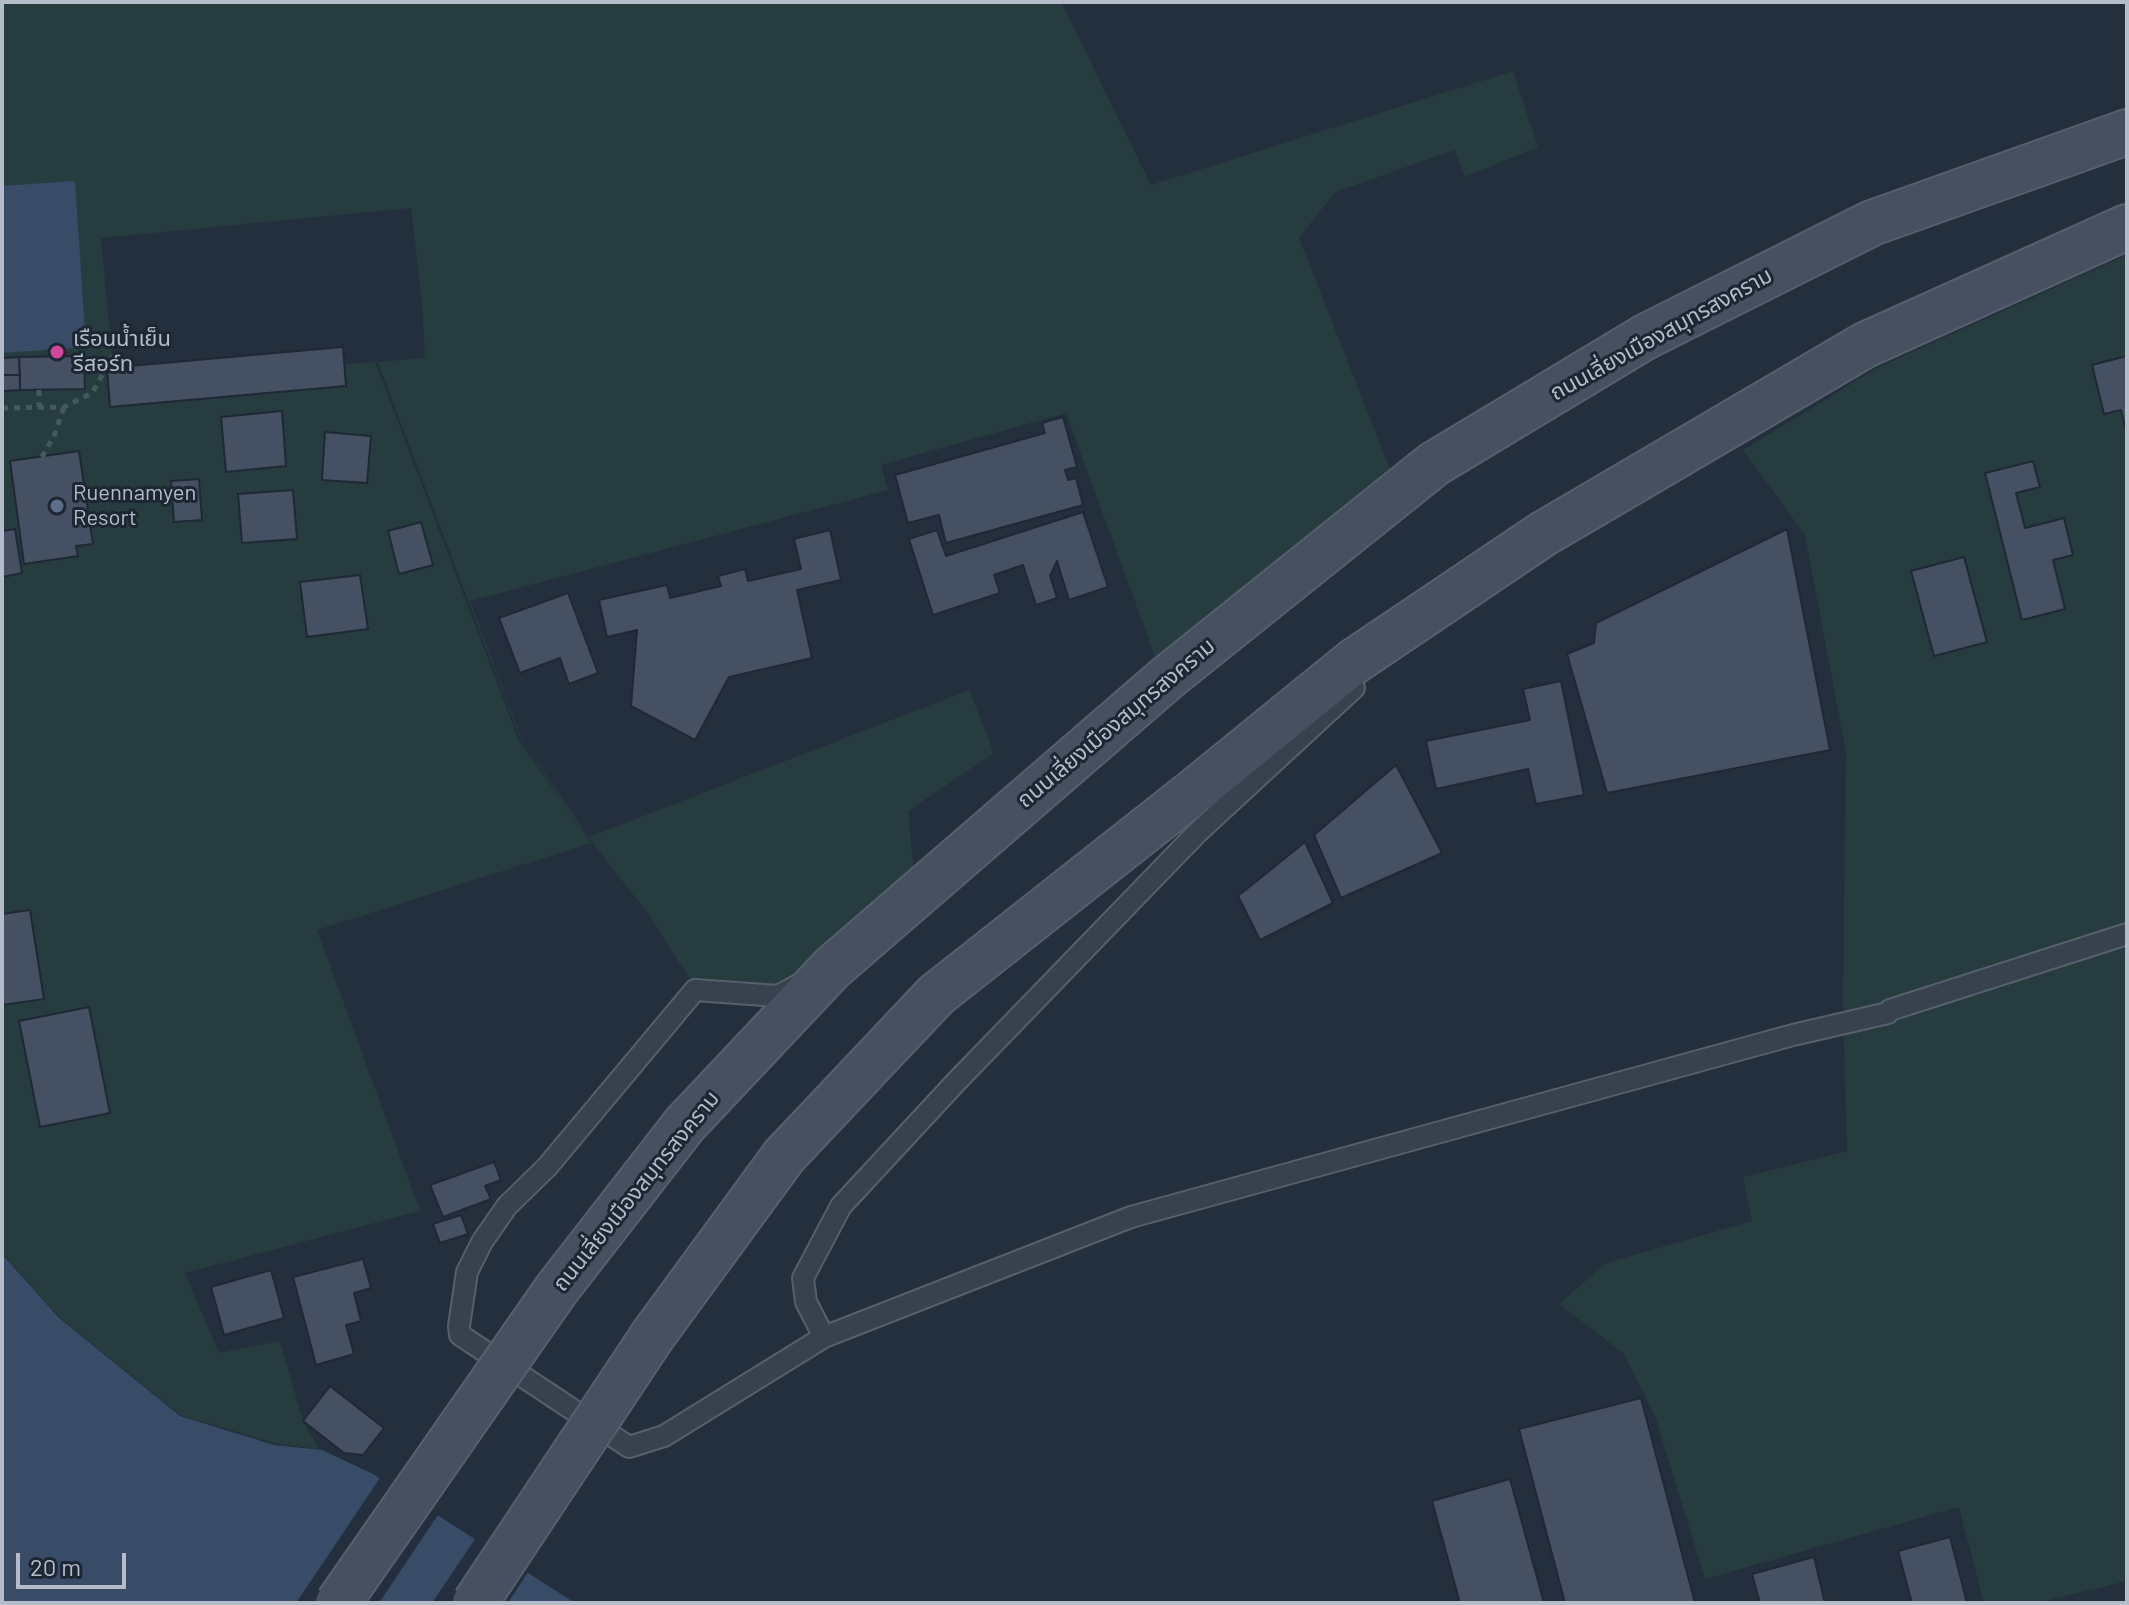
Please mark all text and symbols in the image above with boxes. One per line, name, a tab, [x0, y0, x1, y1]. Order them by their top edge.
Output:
street label: ถนนเลี่ยงเมืองสมุทรสงคราม	[1545, 262, 1777, 406]
place label: เรือนน้ำเย็น รีสอร์ท	[73, 326, 171, 378]
marker: เรือนน้ำเย็น รีสอร์ท	[48, 343, 66, 361]
place label: Ruennamyen Resort	[73, 480, 196, 532]
marker: Ruennamyen Resort	[48, 497, 66, 515]
street label: ถนนเลี่ยงเมืองสมุทรสงคราม	[1012, 633, 1220, 813]
street label: ถนนเลี่ยงเมืองสมุทรสงคราม	[547, 1086, 725, 1296]
scale bar	[20, 1537, 130, 1587]
text: 20 m	[30, 1552, 81, 1581]

